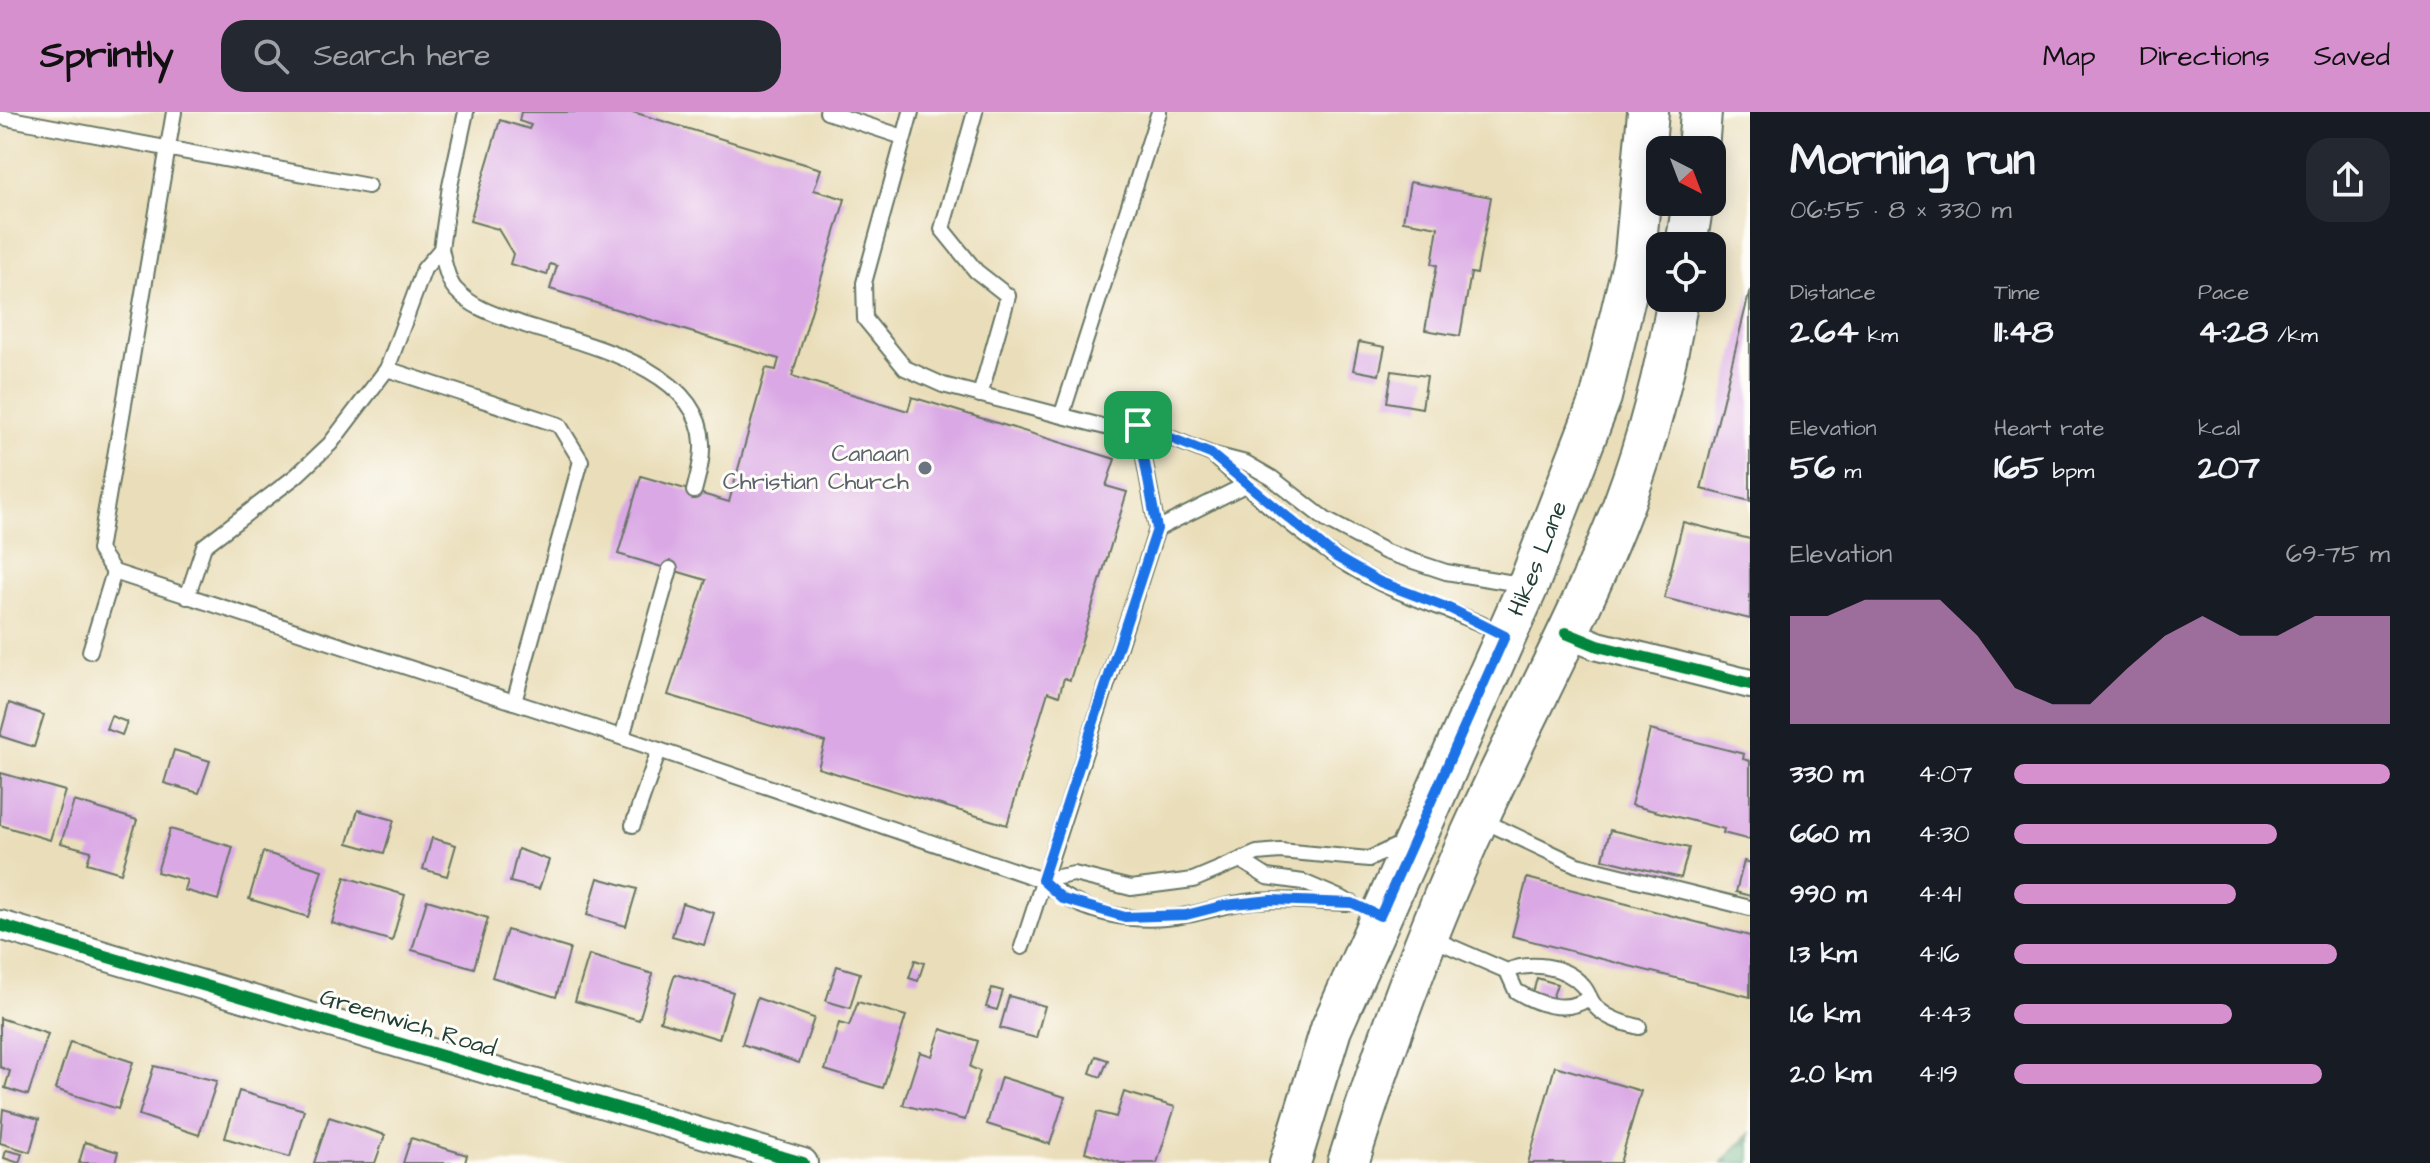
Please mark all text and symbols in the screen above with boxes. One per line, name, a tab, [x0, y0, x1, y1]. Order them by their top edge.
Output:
search box	[221, 20, 781, 92]
text: Sprintly	[40, 30, 173, 82]
icon: search	[249, 34, 293, 78]
text: Search here	[313, 35, 491, 77]
text: Map	[2043, 37, 2096, 76]
text: Directions	[2140, 37, 2270, 76]
text: Saved	[2314, 37, 2390, 76]
text: Morning run	[1790, 131, 2035, 192]
north arrow	[1646, 136, 1726, 216]
map controls	[1646, 136, 1726, 312]
button: share	[2306, 138, 2390, 222]
text: 06:55 · 8 × 330 m	[1790, 192, 2012, 228]
button: locate	[1646, 232, 1726, 312]
text: Distance	[1790, 277, 1876, 308]
text: Time	[1994, 277, 2040, 308]
text: Pace	[2198, 277, 2249, 308]
text: 2.64	[1790, 308, 1859, 356]
text: 11:48	[1994, 308, 2054, 356]
text: 4:28	[2198, 308, 2268, 356]
text: km	[1859, 320, 1898, 351]
text: /km	[2268, 320, 2318, 351]
pin	[1104, 391, 1172, 459]
icon: arrive	[1116, 403, 1160, 447]
text: Elevation	[1790, 413, 1877, 444]
text: Heart rate	[1994, 413, 2104, 444]
text: kcal	[2198, 413, 2240, 444]
place label: Canaan Christian Church	[723, 437, 909, 499]
text: 56	[1790, 444, 1835, 492]
text: 165	[1994, 444, 2044, 492]
text: 207	[2198, 444, 2260, 492]
text: m	[1835, 456, 1861, 487]
text: bpm	[2044, 456, 2094, 487]
marker: Canaan Christian Church	[916, 459, 934, 477]
street label: Hikes Lane	[1500, 496, 1576, 622]
text: Elevation	[1790, 536, 1892, 572]
text: 69–75 m	[2286, 536, 2390, 572]
text: 330 m	[1790, 756, 1864, 792]
text: 4:07	[1918, 756, 1972, 792]
text: 660 m	[1790, 816, 1870, 852]
text: 4:30	[1918, 816, 1970, 852]
text: 990 m	[1790, 876, 1867, 912]
text: 4:41	[1918, 876, 1961, 912]
text: 1.3 km	[1790, 936, 1857, 972]
text: 4:16	[1918, 936, 1960, 972]
street label: Greenwich Road	[316, 980, 500, 1066]
text: 1.6 km	[1790, 996, 1860, 1032]
text: 4:43	[1918, 996, 1971, 1032]
text: 2.0 km	[1790, 1056, 1872, 1092]
text: 4:19	[1918, 1056, 1958, 1092]

